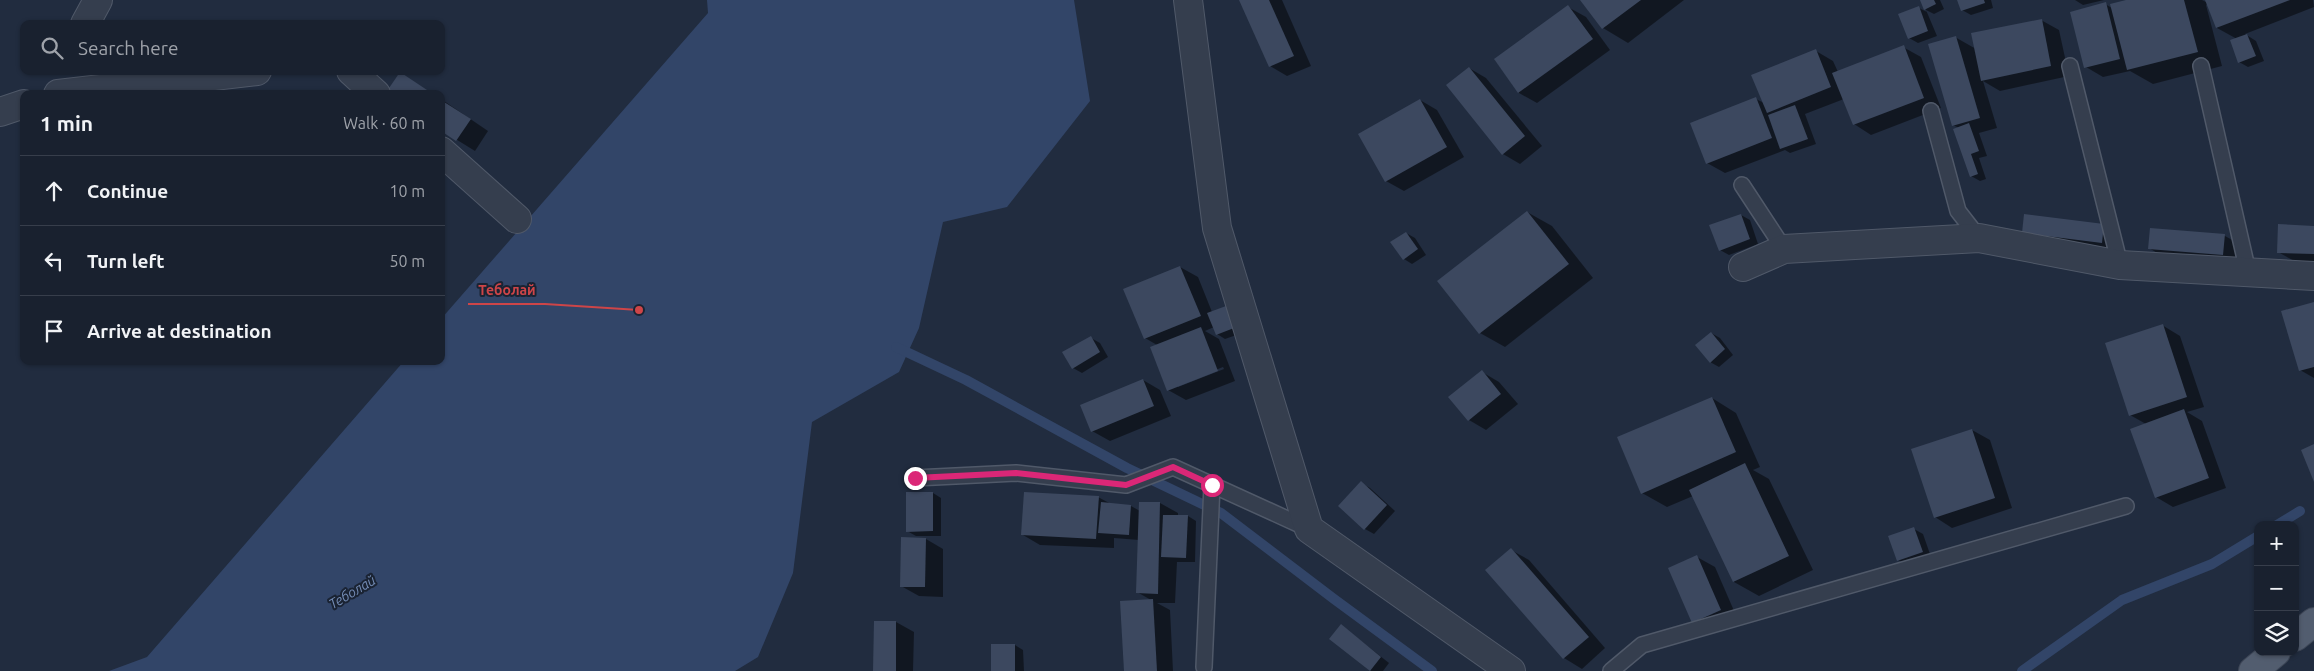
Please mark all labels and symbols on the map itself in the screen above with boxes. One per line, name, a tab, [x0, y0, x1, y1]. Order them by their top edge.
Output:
callout: Теболай	[468, 275, 545, 304]
text: Теболай	[478, 282, 536, 298]
route end	[904, 467, 927, 490]
route start	[1201, 474, 1224, 497]
water label: Теболай	[326, 572, 379, 612]

